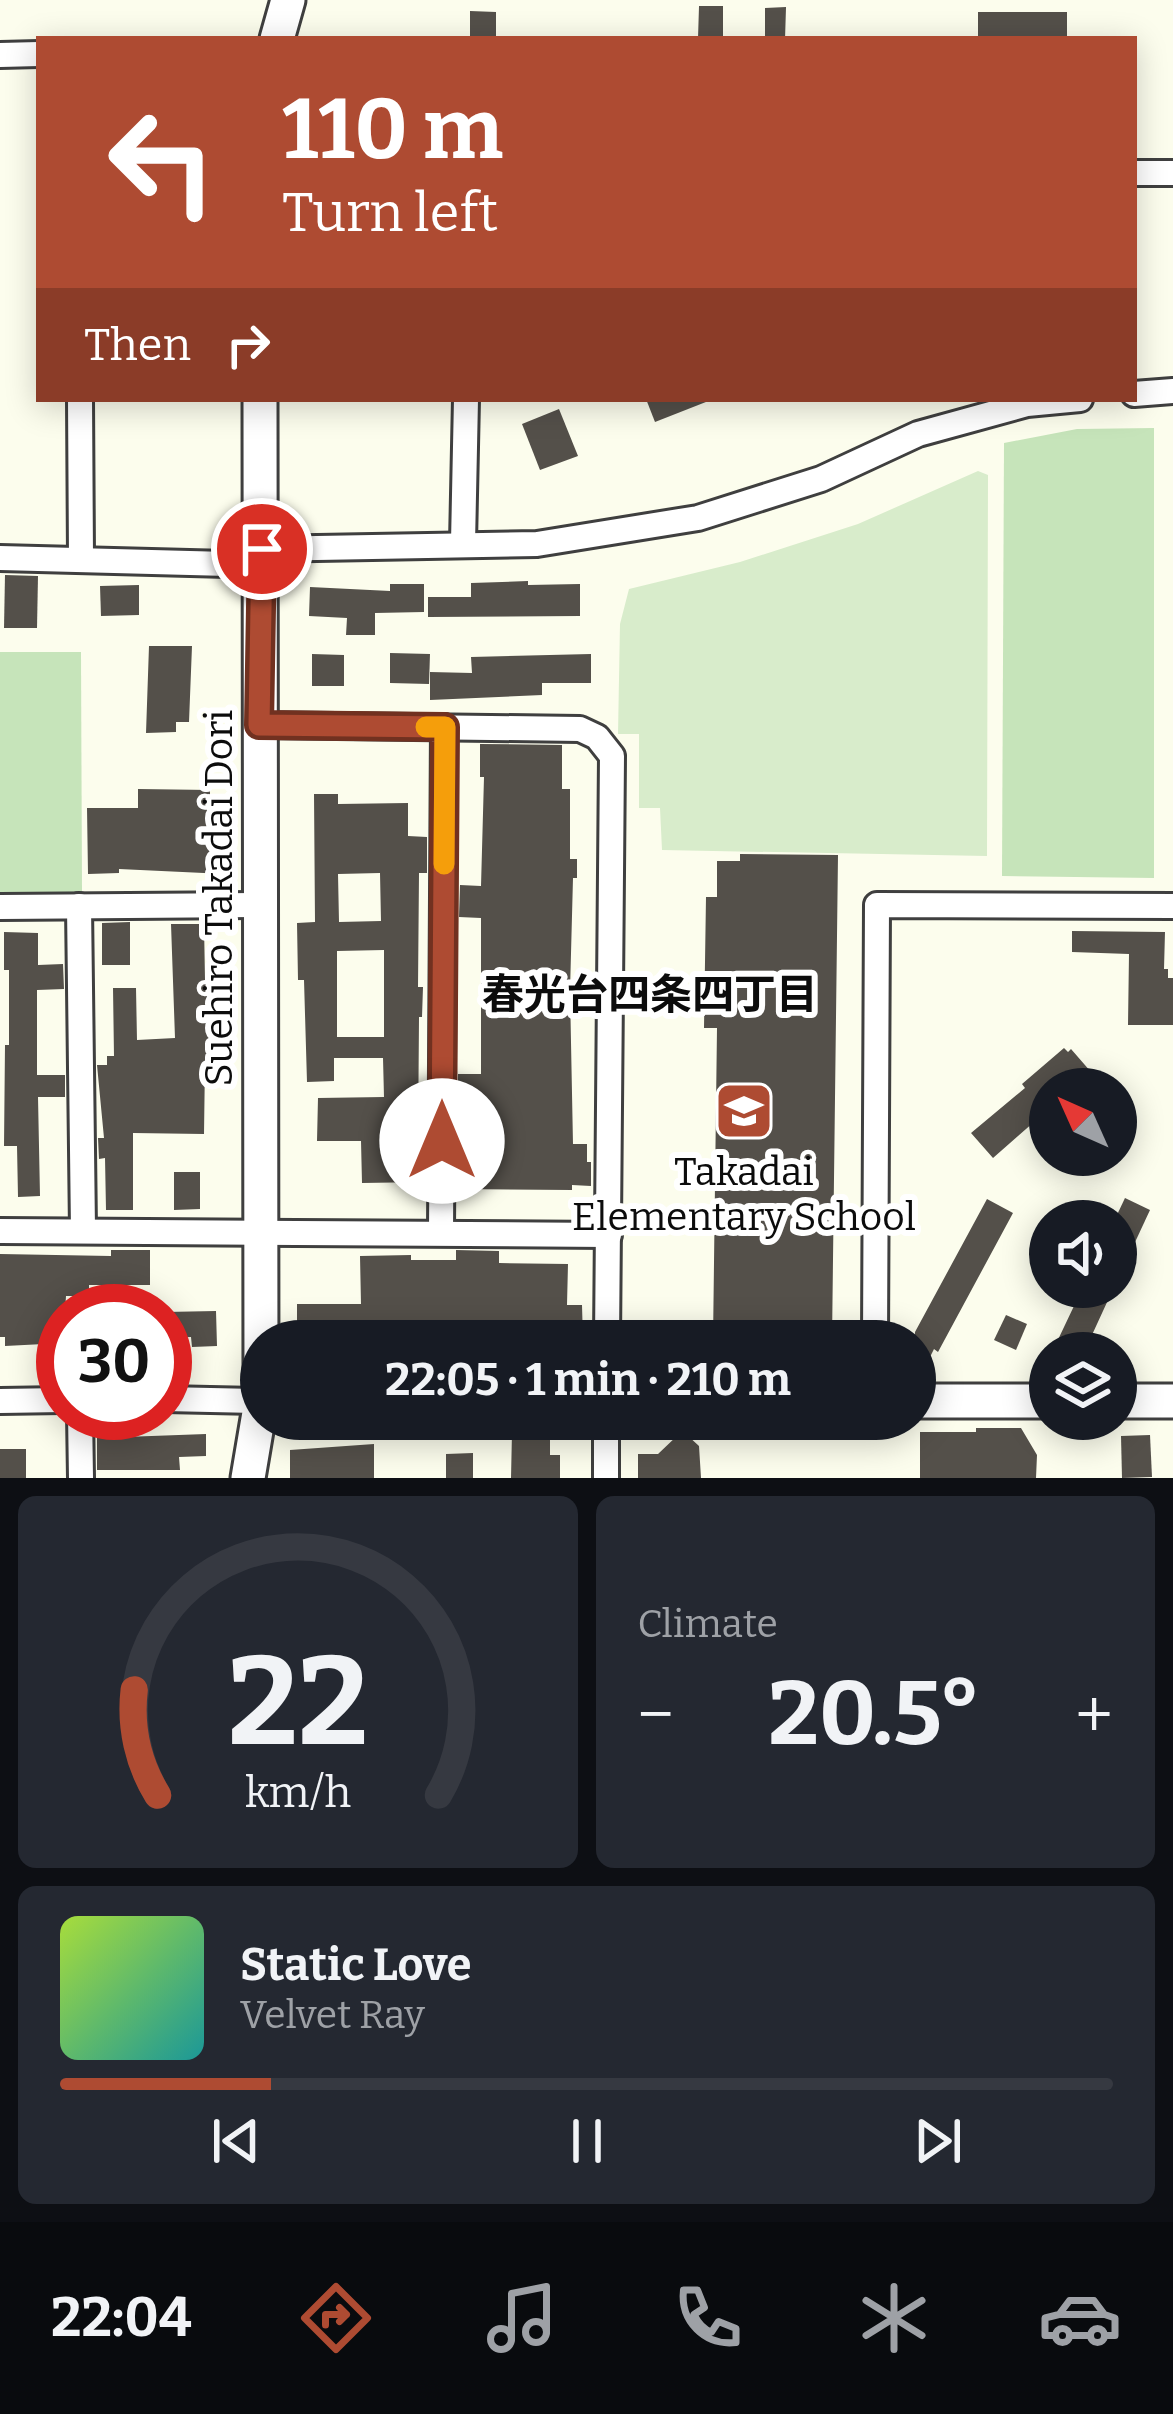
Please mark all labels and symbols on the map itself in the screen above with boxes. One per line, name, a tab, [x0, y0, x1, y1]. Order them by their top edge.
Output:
pin	[211, 498, 313, 600]
street label: Suehiro Takadai Dori	[196, 710, 242, 1086]
district label: 春光台四条四丁目	[482, 970, 818, 1020]
north arrow	[1029, 1068, 1137, 1176]
position arrow	[379, 1078, 505, 1204]
school or university icon: Takadai Elementary School	[713, 1080, 775, 1142]
place label: Takadai Elementary School	[572, 1149, 916, 1240]
speed limit sign: 30	[36, 1284, 192, 1440]

